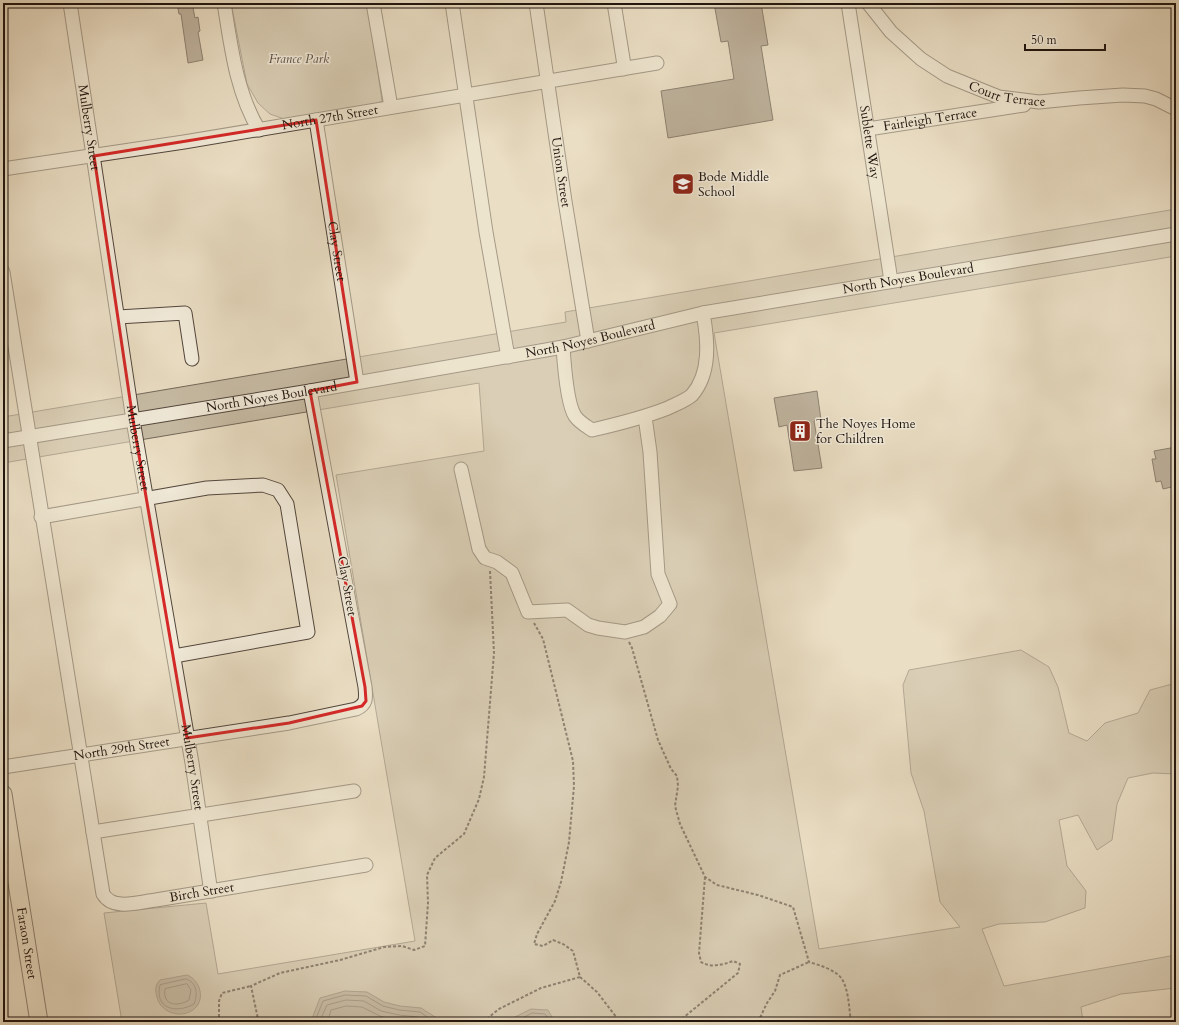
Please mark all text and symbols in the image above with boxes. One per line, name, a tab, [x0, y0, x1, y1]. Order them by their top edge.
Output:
scale bar	[1025, 26, 1105, 52]
text: 50 m	[1031, 32, 1058, 48]
park label: France Park	[269, 50, 330, 68]
street label: Court Terrace	[966, 77, 1047, 111]
street label: Mulberry Street	[73, 83, 104, 172]
street label: North 27th Street	[281, 101, 379, 134]
street label: Fairleigh Terrace	[882, 103, 979, 136]
street label: Sublette Way	[855, 104, 884, 181]
street label: Union Street	[547, 136, 575, 209]
place label: Bode Middle School	[698, 168, 769, 201]
school or university icon: Bode Middle School	[670, 171, 696, 197]
street label: Clay Street	[323, 220, 350, 283]
street label: North Noyes Boulevard	[841, 259, 975, 299]
street label: North Noyes Boulevard	[524, 316, 657, 362]
street label: North Noyes Boulevard	[205, 377, 338, 417]
street label: Mulberry Street	[122, 404, 154, 492]
place label: The Noyes Home for Children	[816, 415, 916, 448]
building icon: The Noyes Home for Children	[787, 418, 813, 444]
street label: Clay Street	[333, 555, 361, 617]
street label: Mulberry Street	[176, 723, 208, 811]
street label: North 29th Street	[72, 732, 171, 765]
street label: Birch Street	[168, 878, 235, 907]
street label: Faraon Street	[12, 906, 41, 980]

